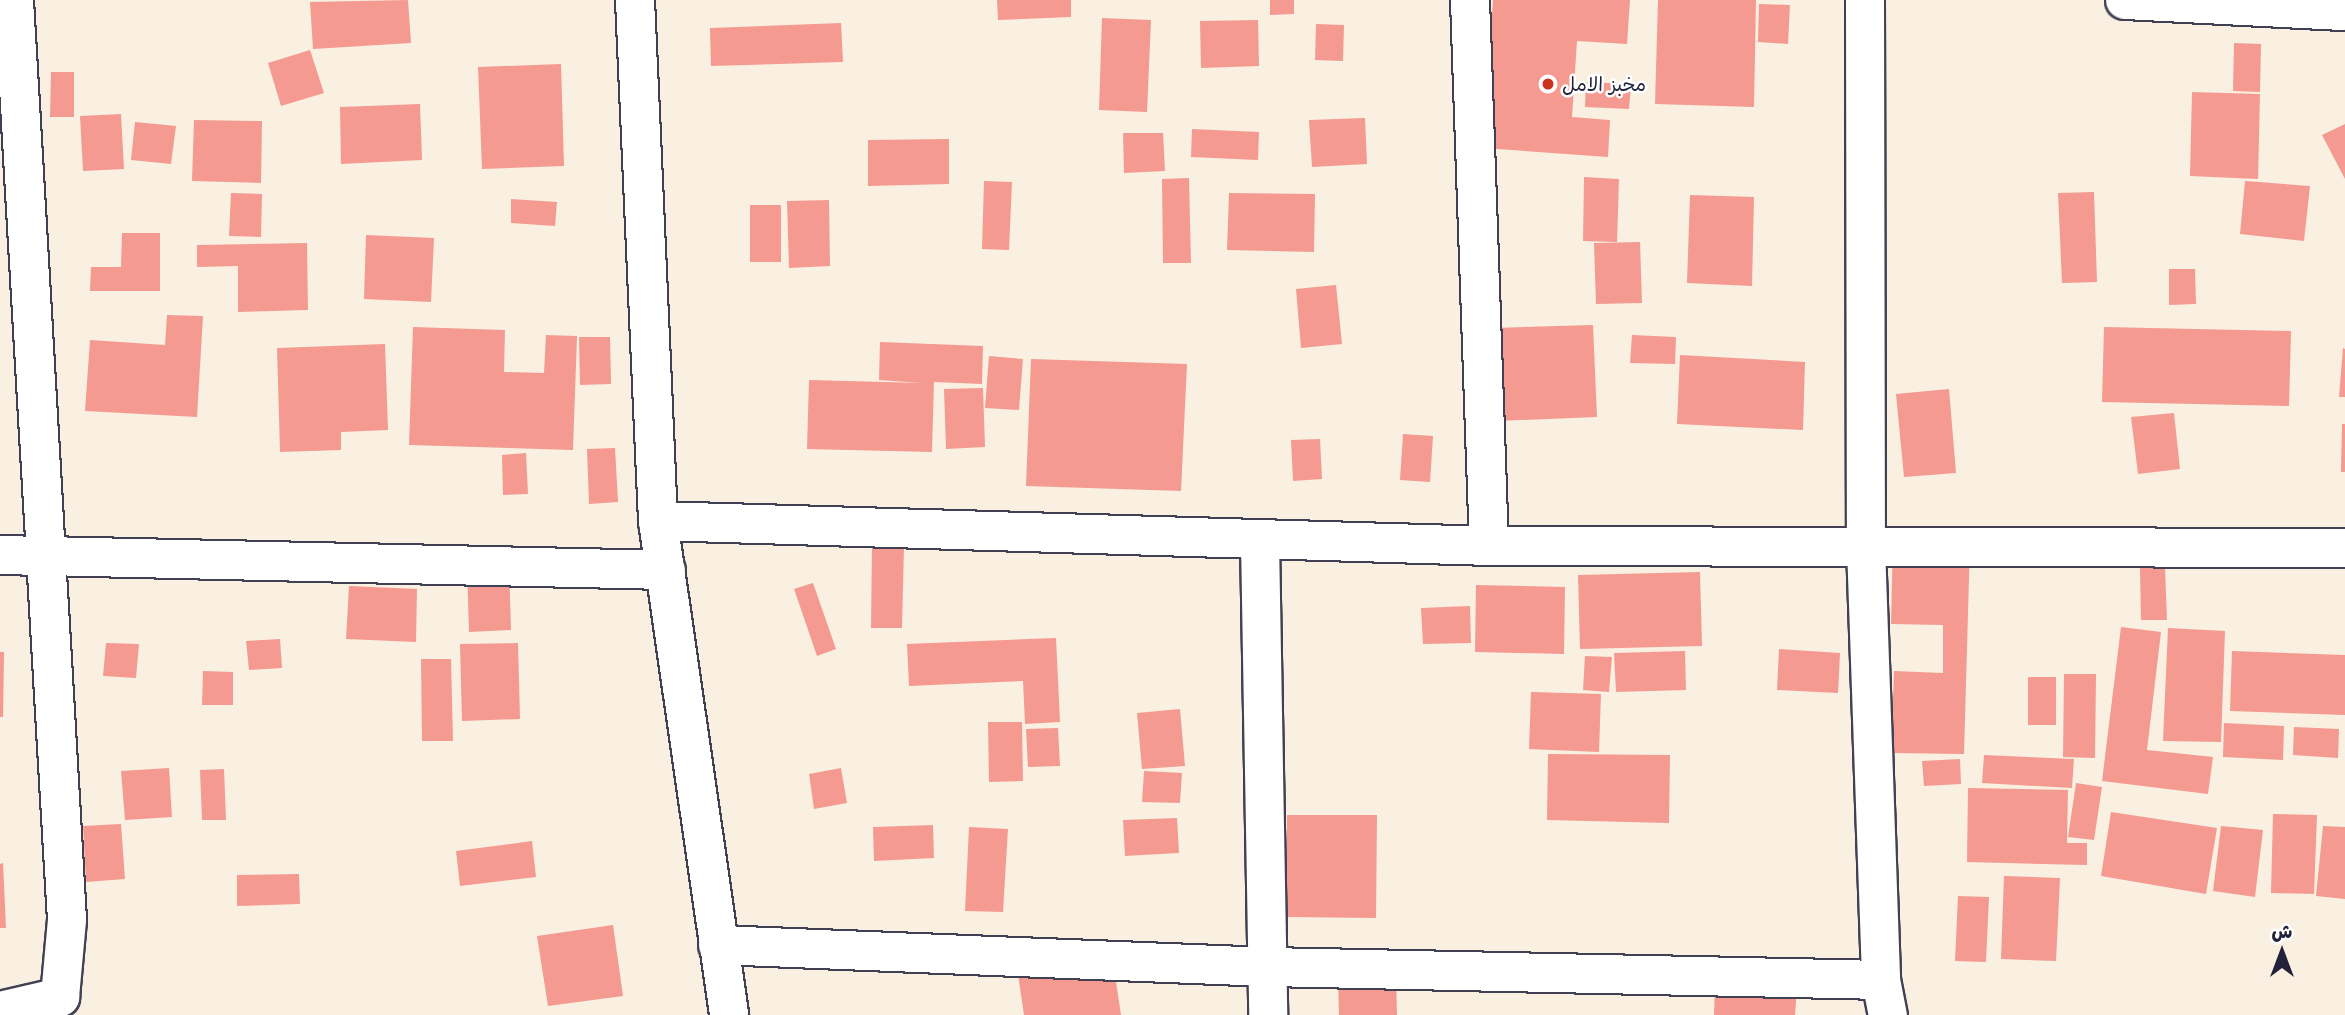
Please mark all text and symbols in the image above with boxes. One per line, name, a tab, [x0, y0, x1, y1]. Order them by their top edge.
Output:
place label: مخبز الامل	[1562, 73, 1646, 95]
marker: مخبز الامل	[1540, 76, 1556, 92]
north arrow	[2247, 917, 2317, 987]
text: ش	[2272, 918, 2292, 943]

